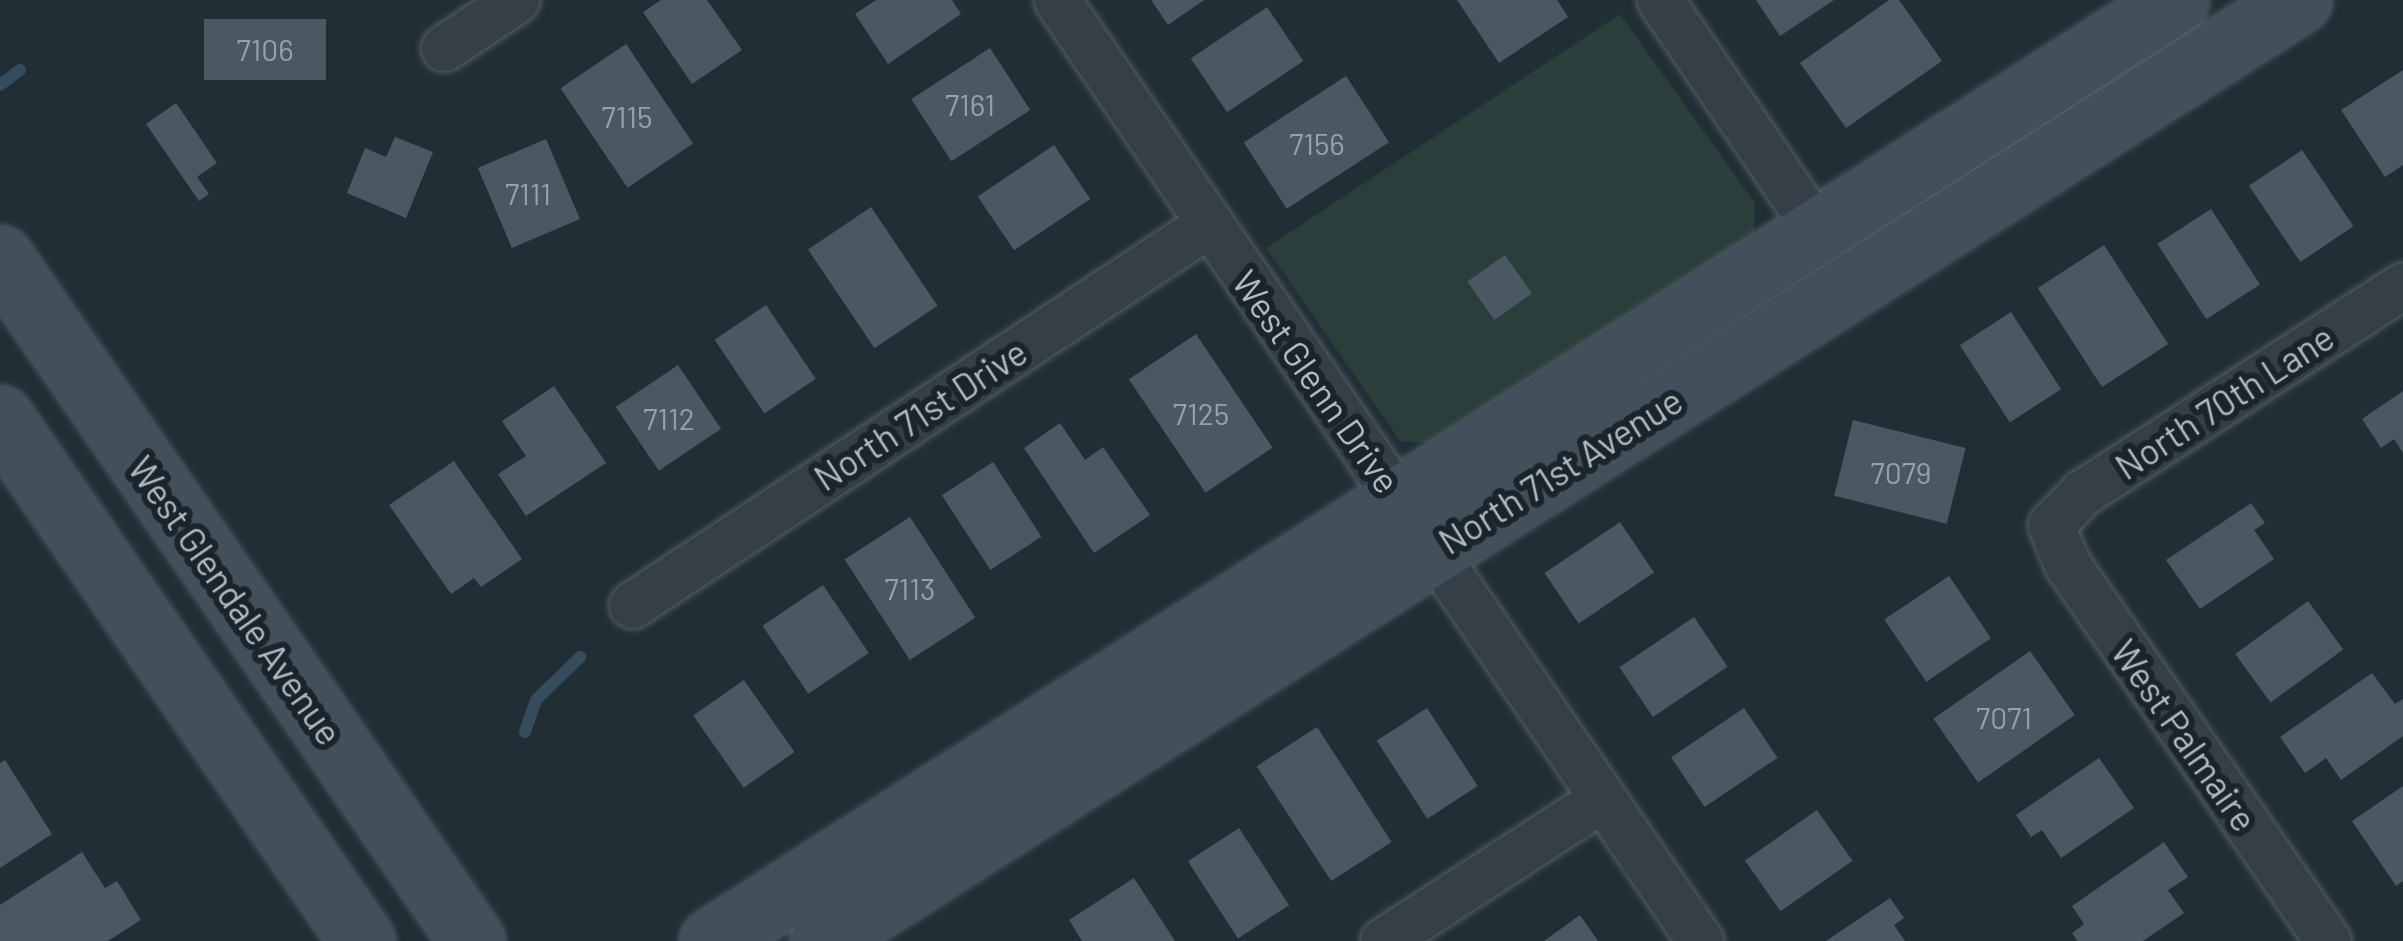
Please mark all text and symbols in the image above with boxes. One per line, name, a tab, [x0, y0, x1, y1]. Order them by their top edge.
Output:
house number: 7106	[236, 31, 294, 67]
house number: 7161	[945, 86, 995, 122]
house number: 7115	[602, 98, 652, 134]
house number: 7156	[1289, 125, 1345, 161]
house number: 7111	[505, 175, 551, 211]
street label: West Glenn Drive	[1224, 261, 1410, 501]
street label: North 70th Lane	[2107, 314, 2341, 488]
street label: North 71st Drive	[806, 329, 1034, 499]
street label: North 71st Avenue	[1430, 378, 1690, 562]
house number: 7125	[1173, 395, 1229, 431]
house number: 7112	[643, 400, 695, 436]
street label: West Glendale Avenue	[120, 447, 352, 753]
house number: 7079	[1871, 454, 1931, 490]
house number: 7113	[885, 570, 935, 606]
street label: West Palmaire	[2103, 631, 2267, 839]
house number: 7071	[1976, 699, 2032, 735]

